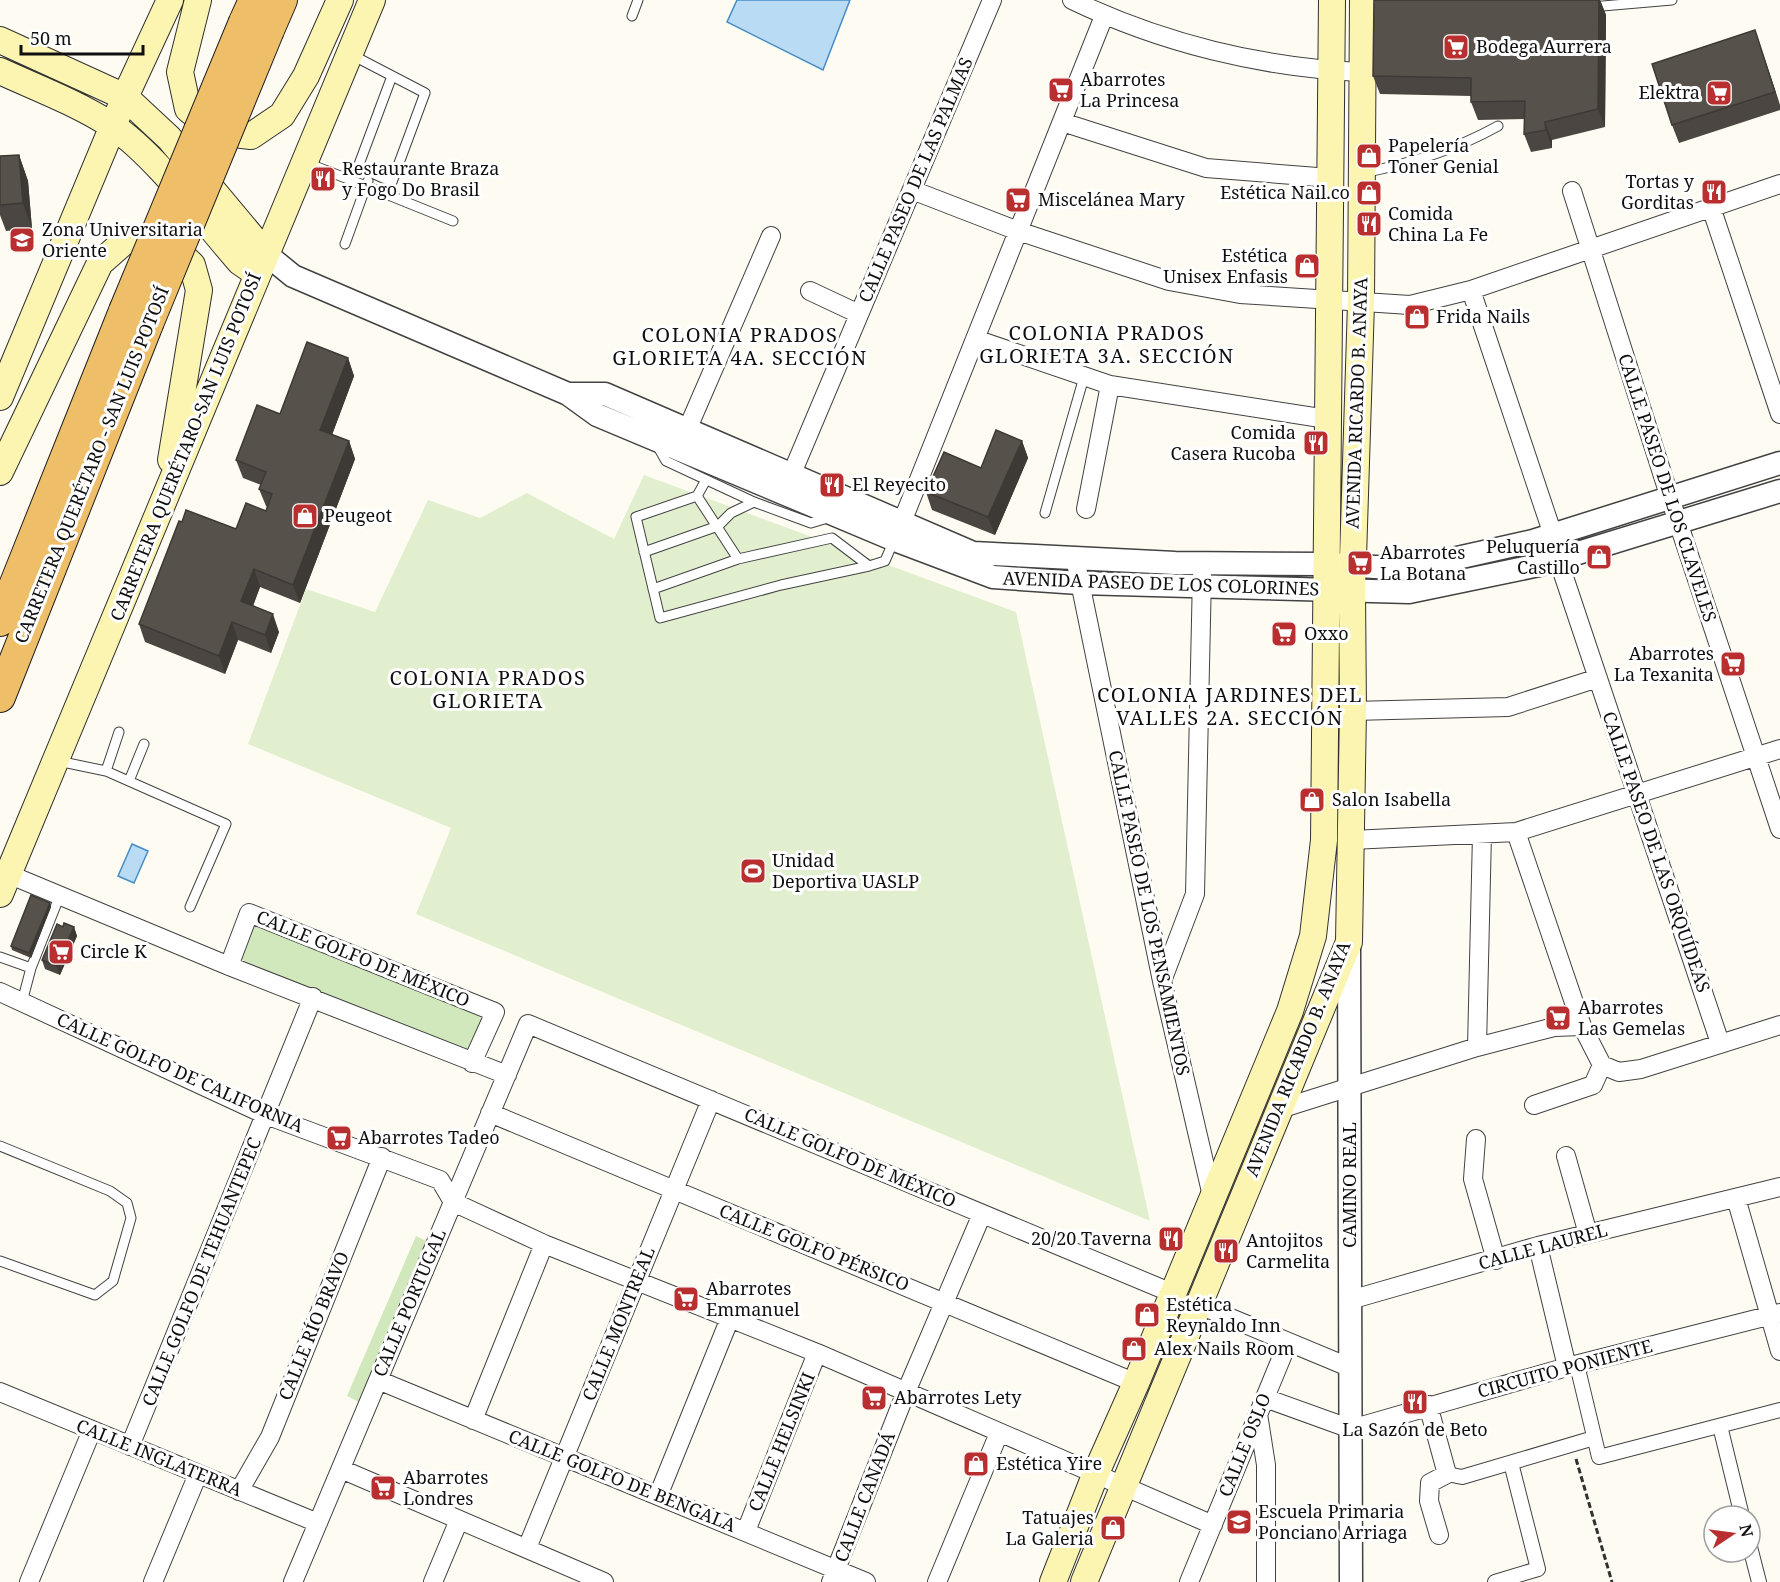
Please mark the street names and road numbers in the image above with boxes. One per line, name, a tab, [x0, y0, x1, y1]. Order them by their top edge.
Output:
street label: CALLE PASEO DE LAS PALMAS	[852, 53, 978, 306]
street label: CARRETERA QUERÉTARO-SAN LUIS POTOSÍ	[104, 269, 266, 624]
street label: AVENIDA RICARDO B. ANAYA	[1340, 277, 1372, 529]
street label: CARRETERA QUERÉTARO - SAN LUIS POTOSÍ	[8, 283, 174, 647]
street label: CALLE PASEO DE LOS CLAVELES	[1613, 350, 1723, 625]
street label: AVENIDA PASEO DE LOS COLORINES	[1002, 565, 1320, 601]
street label: CALLE PASEO DE LAS ORQUÍDEAS	[1597, 708, 1716, 995]
street label: CALLE PASEO DE LOS PENSAMIENTOS	[1104, 748, 1196, 1078]
street label: CALLE GOLFO DE MÉXICO	[253, 904, 474, 1012]
street label: AVENIDA RICARDO B. ANAYA	[1239, 937, 1355, 1180]
street label: CALLE GOLFO DE CALIFORNIA	[53, 1007, 308, 1138]
street label: CALLE GOLFO DE MÉXICO	[741, 1101, 960, 1213]
street label: CAMINO REAL	[1337, 1122, 1361, 1248]
street label: CALLE GOLFO DE TEHUANTEPEC	[136, 1134, 266, 1410]
street label: CALLE GOLFO PÉRSICO	[716, 1198, 913, 1296]
street label: CALLE LAUREL	[1476, 1217, 1610, 1275]
street label: CALLE PORTUGAL	[367, 1225, 451, 1380]
street label: CALLE MONTREAL	[576, 1243, 660, 1404]
street label: CALLE RÍO BRAVO	[272, 1248, 354, 1404]
street label: CIRCUITO PONIENTE	[1475, 1333, 1655, 1403]
street label: CALLE HELSINKI	[742, 1368, 820, 1515]
street label: CALLE OSLO	[1212, 1389, 1276, 1500]
street label: CALLE INGLATERRA	[73, 1413, 246, 1501]
street label: CALLE GOLFO DE BENGALA	[505, 1423, 740, 1537]
street label: CALLE CANADÁ	[828, 1428, 900, 1565]

